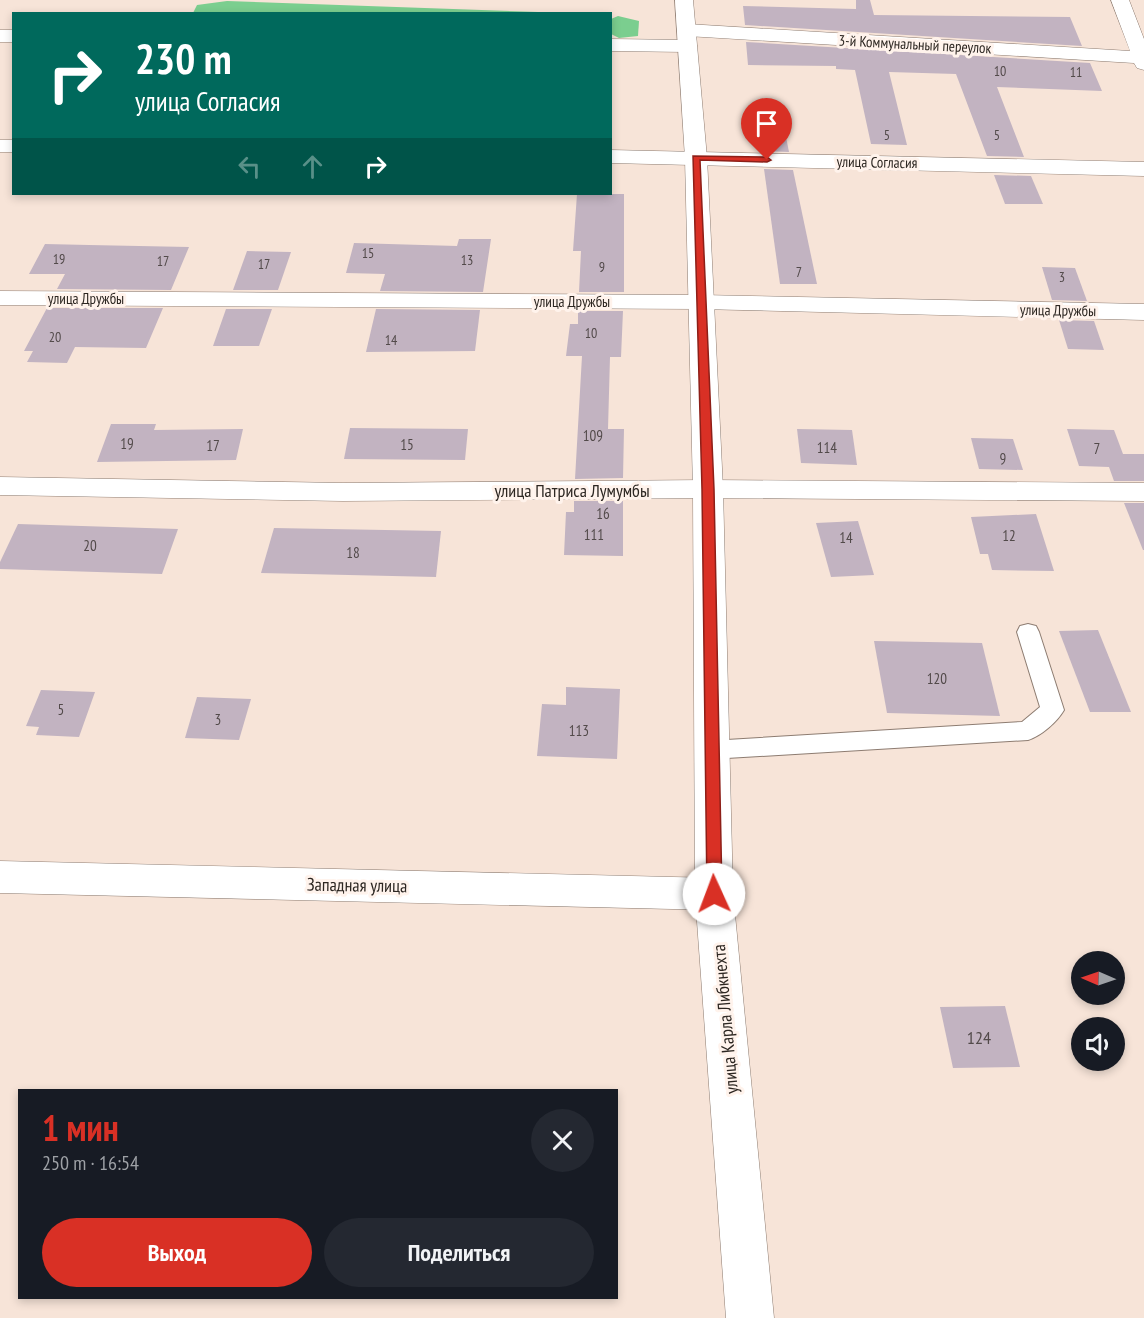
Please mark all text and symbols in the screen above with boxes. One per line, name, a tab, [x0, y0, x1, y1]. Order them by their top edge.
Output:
text: 230 m	[135, 31, 232, 86]
street label: 3-й Коммунальный переулок	[838, 31, 992, 57]
icon: right	[36, 36, 114, 114]
house number: 10	[994, 62, 1006, 80]
house number: 11	[1070, 63, 1082, 81]
text: улица Согласия	[135, 84, 281, 118]
pin	[741, 98, 792, 160]
icon: arrive	[750, 107, 783, 140]
house number: 5	[884, 126, 890, 144]
house number: 5	[994, 126, 1000, 144]
icon: left	[233, 150, 266, 183]
icon: ahead	[296, 150, 329, 183]
icon: right	[359, 150, 392, 183]
street label: улица Согласия	[836, 152, 918, 172]
house number: 15	[362, 244, 374, 262]
house number: 19	[53, 250, 65, 268]
house number: 13	[461, 251, 473, 269]
house number: 17	[157, 252, 169, 270]
house number: 17	[258, 255, 270, 273]
house number: 9	[599, 258, 605, 276]
house number: 7	[796, 263, 802, 281]
house number: 3	[1059, 268, 1065, 286]
street label: улица Дружбы	[48, 289, 124, 308]
street label: улица Дружбы	[534, 292, 610, 311]
street label: улица Дружбы	[1020, 300, 1096, 320]
house number: 10	[585, 324, 597, 342]
house number: 20	[49, 328, 61, 346]
house number: 14	[385, 331, 398, 349]
house number: 109	[583, 426, 603, 445]
house number: 19	[120, 434, 134, 453]
house number: 15	[400, 435, 414, 454]
house number: 17	[206, 436, 220, 455]
house number: 114	[817, 438, 837, 457]
house number: 7	[1094, 439, 1100, 458]
house number: 9	[1000, 449, 1006, 468]
street label: улица Патриса Лумумбы	[494, 479, 650, 502]
house number: 16	[596, 504, 610, 523]
house number: 111	[584, 525, 604, 544]
house number: 12	[1002, 526, 1016, 545]
house number: 14	[839, 528, 853, 547]
house number: 20	[83, 536, 97, 555]
house number: 18	[346, 543, 360, 562]
house number: 120	[927, 669, 947, 688]
house number: 5	[58, 700, 64, 719]
house number: 3	[215, 710, 221, 729]
house number: 113	[569, 721, 589, 740]
position arrow	[682, 862, 746, 926]
street label: Западная улица	[307, 873, 407, 897]
street label: улица Карла Либкнехта	[707, 943, 743, 1095]
north arrow	[1071, 951, 1125, 1005]
map controls	[1071, 951, 1125, 1071]
button: sound	[1071, 1017, 1125, 1071]
house number: 124	[967, 1026, 991, 1049]
text: 1 мин	[42, 1104, 119, 1151]
button: close	[531, 1109, 594, 1172]
text: 250 m · 16:54	[42, 1150, 139, 1176]
button: Выход	[42, 1218, 312, 1287]
button: Поделиться	[324, 1218, 594, 1287]

